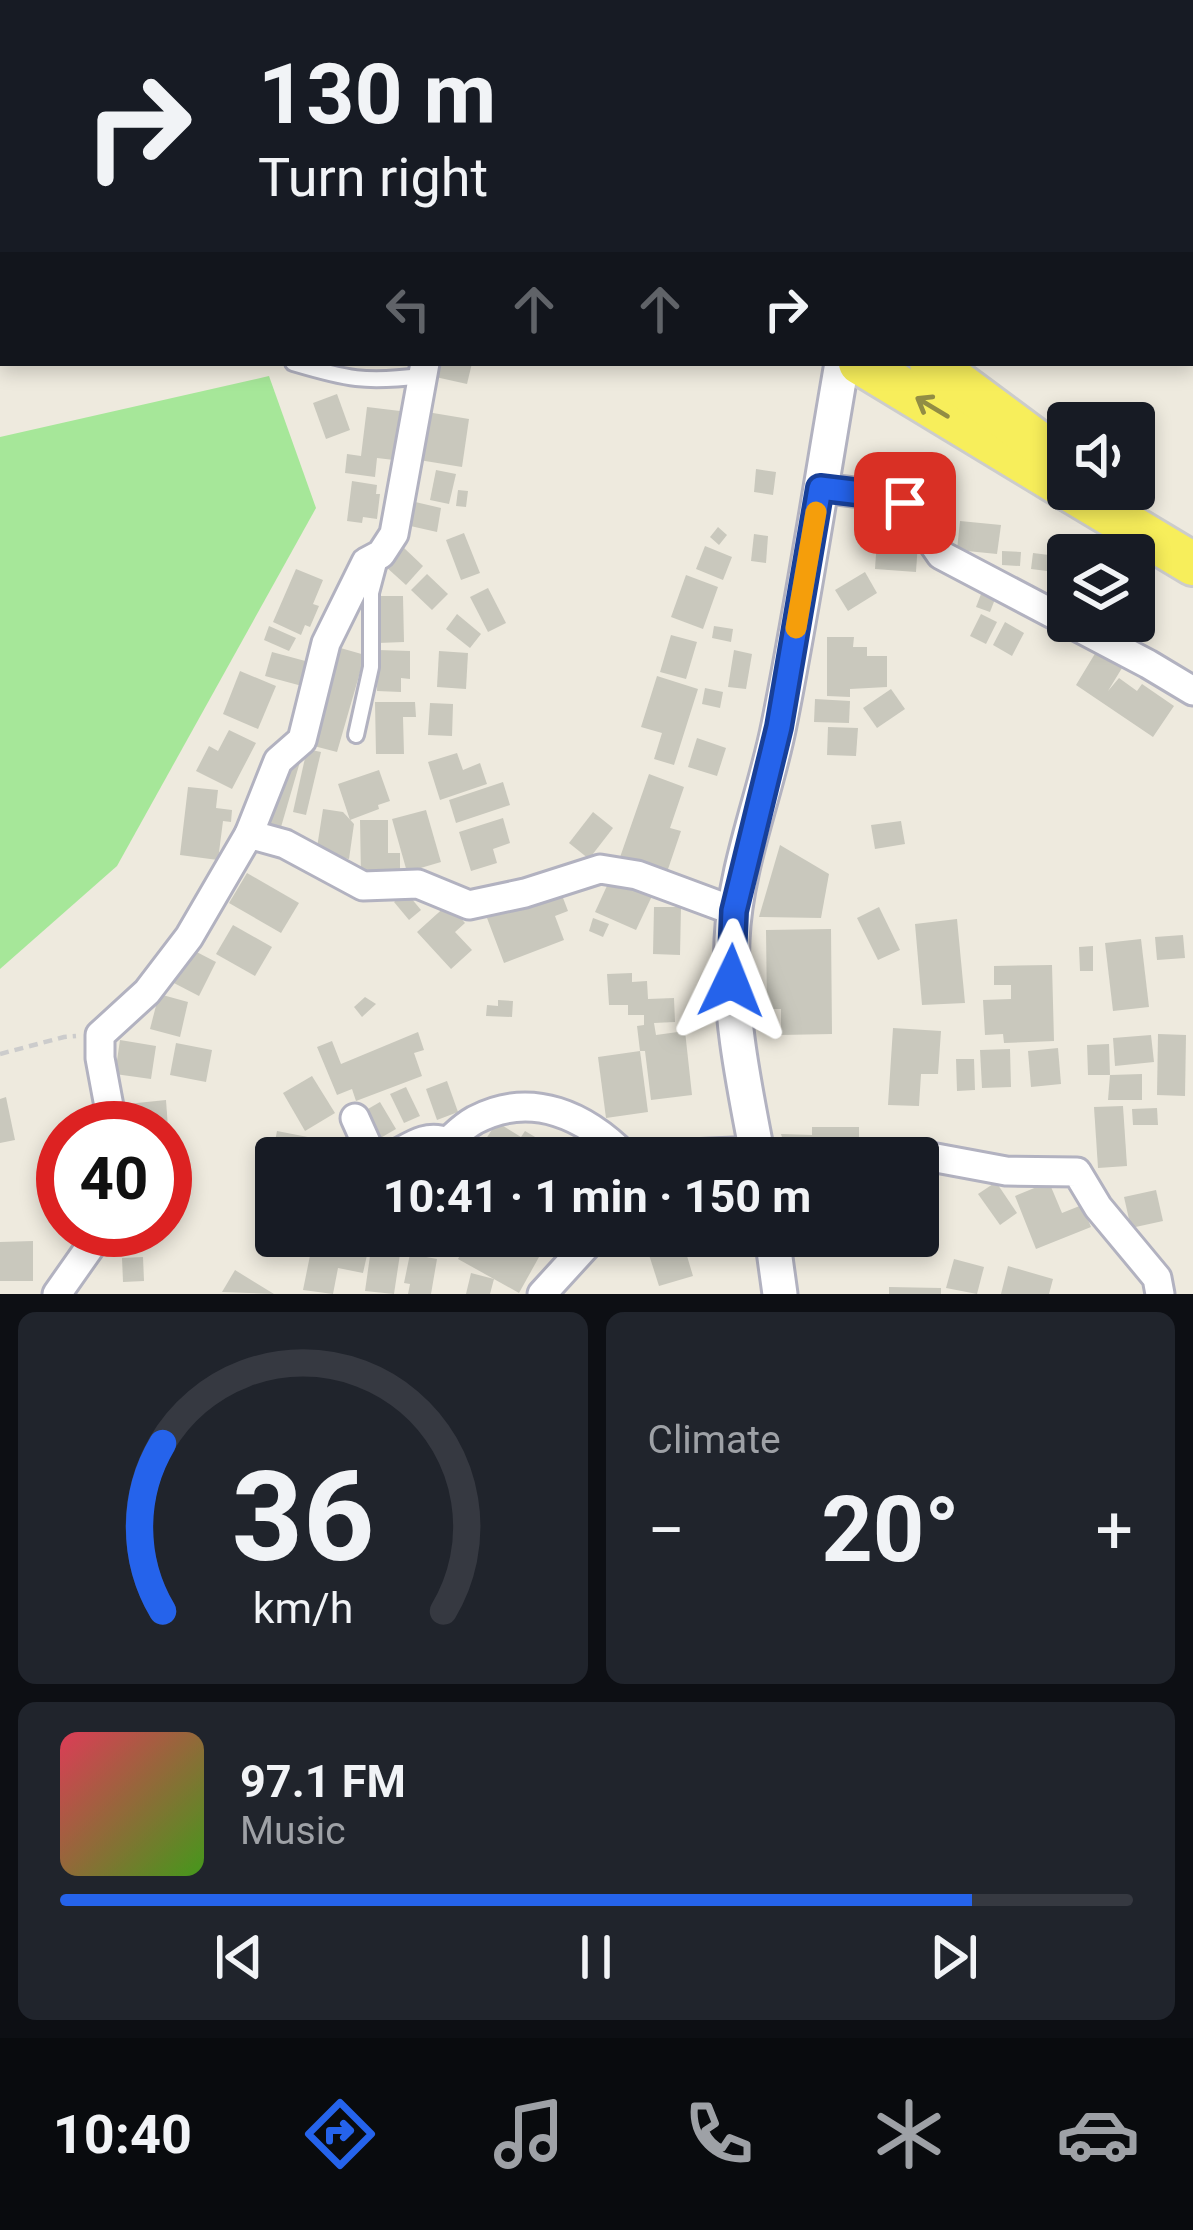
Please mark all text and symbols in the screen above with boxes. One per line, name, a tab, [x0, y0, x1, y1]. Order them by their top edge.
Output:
text: 130 m	[258, 45, 496, 144]
icon: right	[60, 48, 216, 204]
text: Turn right	[258, 146, 488, 209]
icon: left	[375, 276, 441, 342]
icon: ahead	[501, 276, 567, 342]
icon: ahead	[627, 276, 693, 342]
icon: right	[753, 276, 819, 342]
one-way arrow	[915, 394, 950, 418]
map controls	[1047, 402, 1155, 642]
button: sound	[1047, 402, 1155, 510]
pin	[854, 452, 956, 554]
icon: arrive	[872, 470, 938, 536]
button: layers	[1047, 534, 1155, 642]
position arrow	[668, 918, 794, 1044]
speed limit sign: 40	[36, 1101, 192, 1257]
text: 10:41 · 1 min · 150 m	[383, 1170, 811, 1223]
text: Climate	[648, 1417, 781, 1463]
text: 36	[231, 1444, 374, 1590]
text: 20°	[821, 1478, 960, 1583]
text: −	[648, 1492, 685, 1569]
text: +	[1096, 1492, 1133, 1569]
text: km/h	[252, 1583, 353, 1633]
text: 97.1 FM	[240, 1755, 406, 1808]
text: Music	[240, 1808, 346, 1854]
icon: previous	[206, 1924, 272, 1990]
icon: pause	[563, 1924, 629, 1990]
icon: next	[921, 1924, 987, 1990]
icon: directions	[298, 2092, 382, 2176]
icon: music	[487, 2092, 571, 2176]
icon: phone	[677, 2092, 761, 2176]
icon: climate	[867, 2092, 951, 2176]
icon: car	[1056, 2092, 1140, 2176]
text: 10:40	[53, 2103, 192, 2166]

